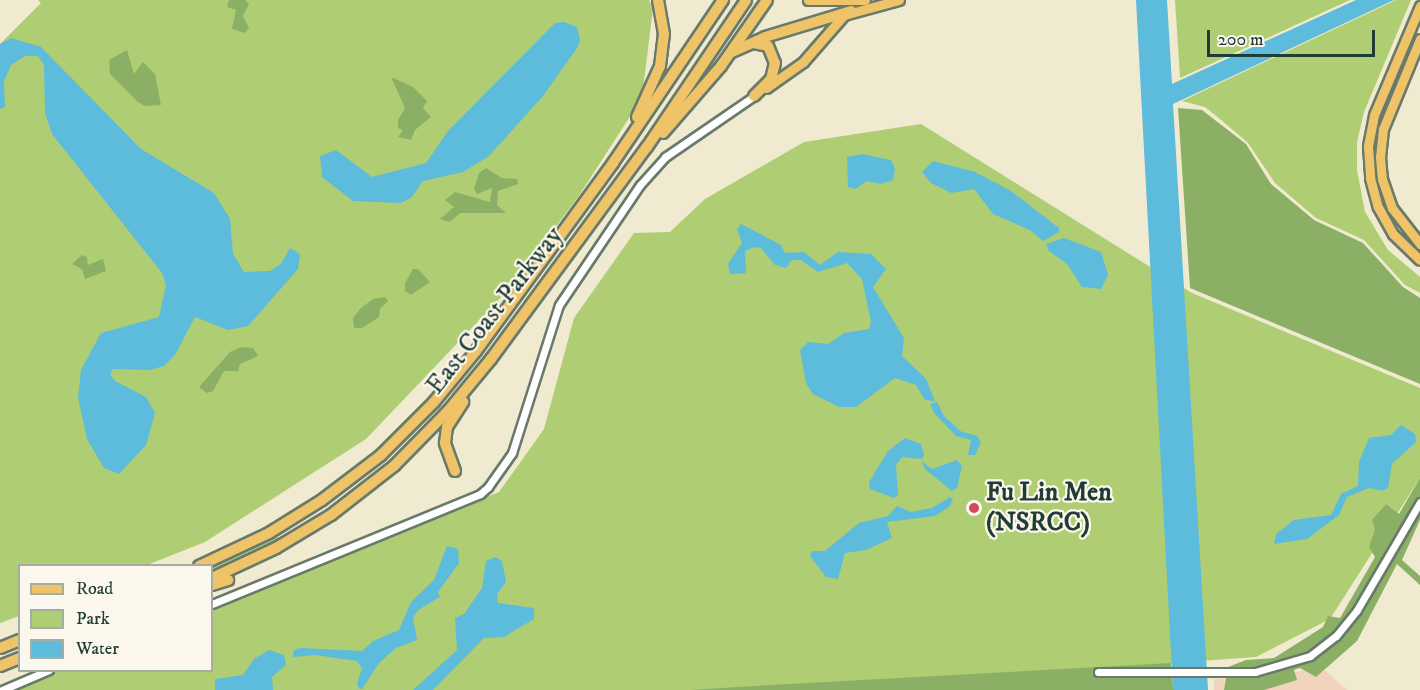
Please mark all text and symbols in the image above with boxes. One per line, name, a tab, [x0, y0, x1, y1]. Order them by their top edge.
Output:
scale bar	[1210, 18, 1378, 56]
text: 200 m	[1218, 29, 1264, 51]
street label: East Coast Parkway	[420, 221, 570, 401]
place label: Fu Lin Men (NSRCC)	[986, 477, 1112, 538]
marker: Fu Lin Men (NSRCC)	[967, 501, 981, 515]
legend	[18, 564, 213, 672]
text: Road	[76, 578, 113, 600]
text: Park	[76, 608, 110, 630]
text: Water	[76, 638, 119, 660]

